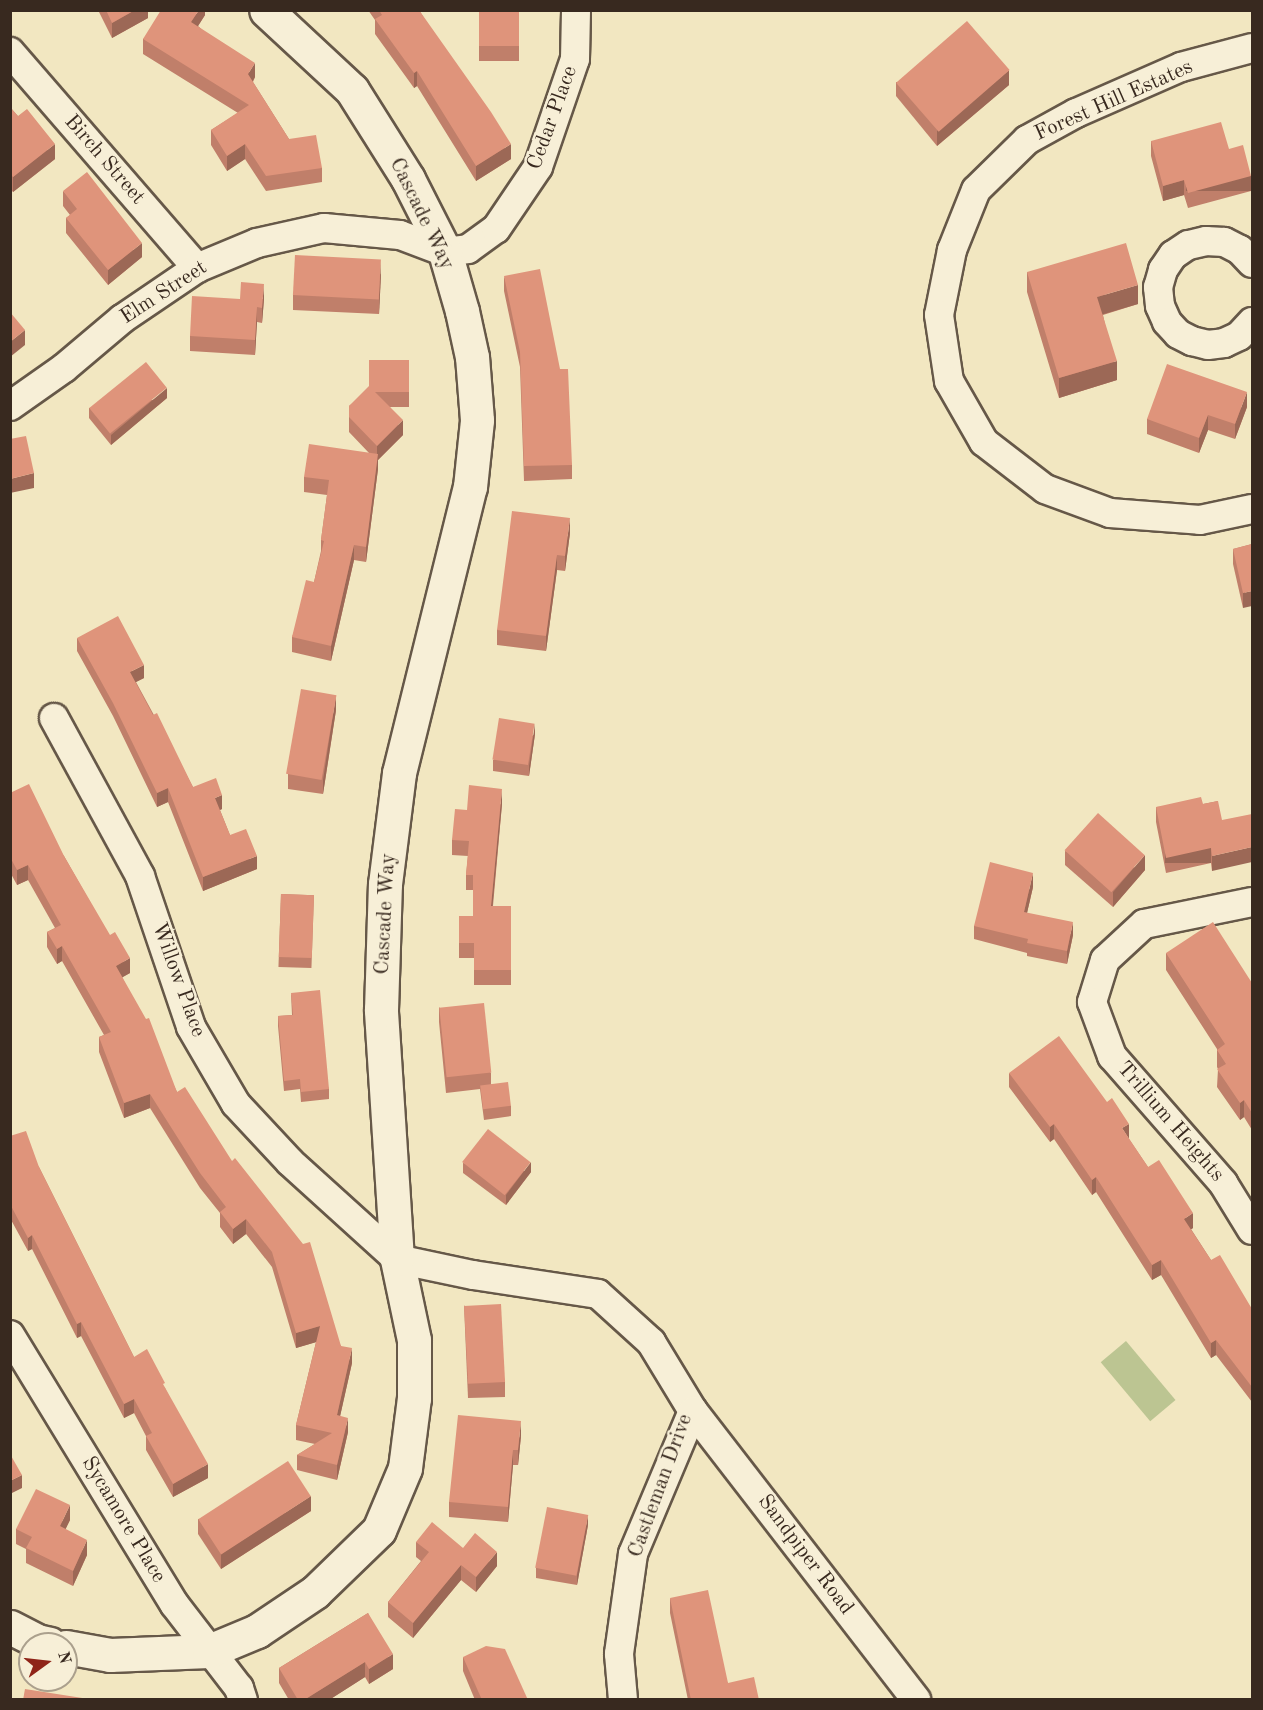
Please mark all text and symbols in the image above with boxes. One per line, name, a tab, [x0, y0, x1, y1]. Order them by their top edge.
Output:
street label: Forest Hill Estates	[1031, 55, 1197, 147]
street label: Cedar Place	[523, 63, 583, 173]
street label: Birch Street	[58, 110, 150, 210]
street label: Cascade Way	[383, 154, 459, 274]
street label: Elm Street	[116, 256, 212, 330]
street label: Cascade Way	[370, 853, 402, 975]
street label: Willow Place	[146, 919, 210, 1041]
street label: Trillium Heights	[1111, 1057, 1229, 1187]
street label: Castleman Drive	[623, 1411, 699, 1561]
street label: Sycamore Place	[75, 1452, 171, 1588]
street label: Sandpiper Road	[752, 1490, 858, 1620]
north arrow	[18, 1632, 78, 1692]
text: N	[54, 1650, 73, 1666]

